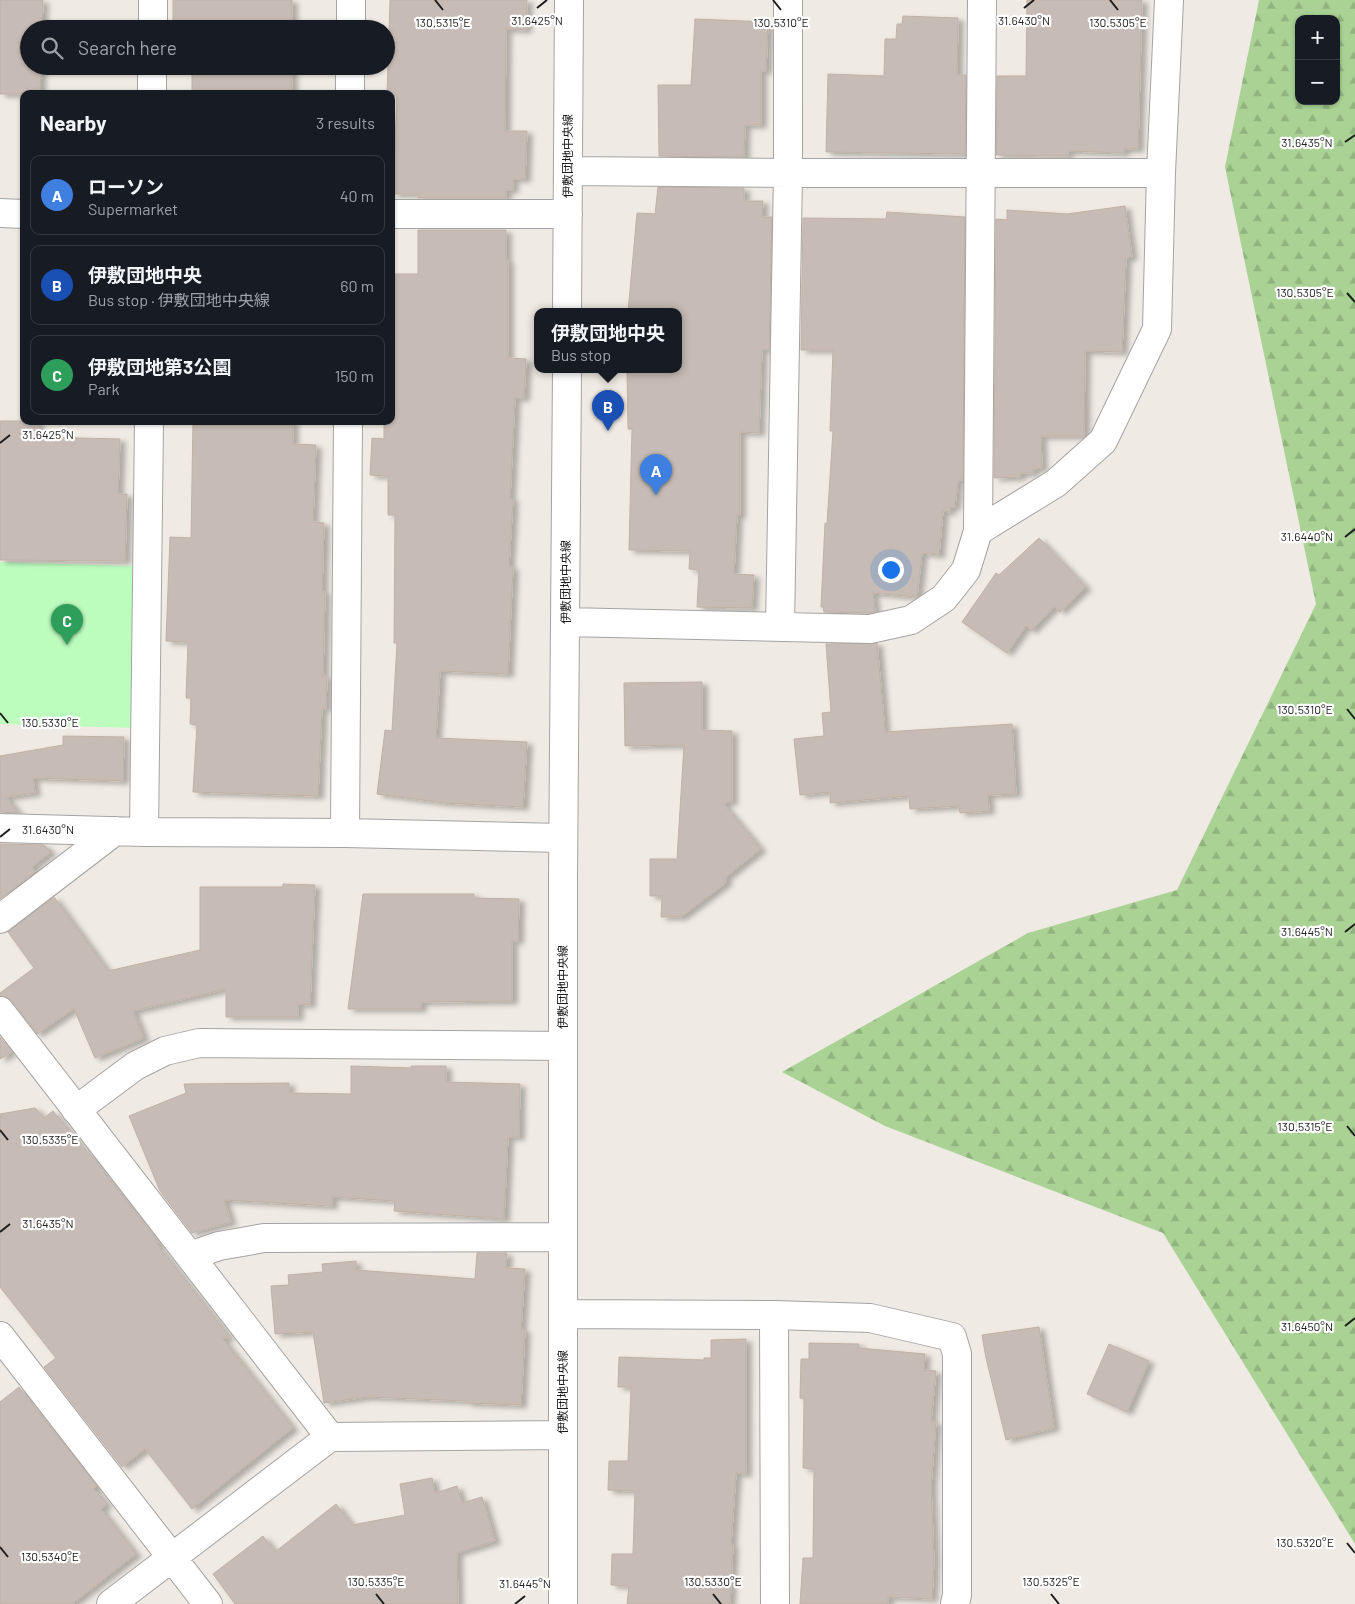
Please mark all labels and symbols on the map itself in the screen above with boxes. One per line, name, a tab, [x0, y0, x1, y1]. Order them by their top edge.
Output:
text: 31.6425°N	[511, 13, 563, 27]
text: 31.6430°N	[998, 13, 1050, 27]
text: 130.5315°E	[416, 15, 470, 29]
text: 130.5310°E	[753, 15, 809, 29]
text: 130.5305°E	[1089, 15, 1147, 29]
street label: 伊敷団地中央線	[560, 114, 574, 198]
text: 31.6435°N	[1281, 135, 1333, 149]
text: 130.5305°E	[1276, 285, 1334, 299]
pin: B	[592, 390, 624, 431]
text: 31.6425°N	[22, 427, 74, 441]
pin: A	[640, 454, 672, 495]
text: 31.6440°N	[1281, 529, 1333, 543]
street label: 伊敷団地中央線	[558, 540, 572, 624]
your location	[878, 557, 904, 583]
pin: C	[51, 604, 83, 645]
text: 130.5310°E	[1277, 702, 1333, 716]
text: 130.5330°E	[21, 715, 79, 729]
text: 31.6430°N	[22, 822, 74, 836]
text: 31.6445°N	[1281, 924, 1333, 938]
street label: 伊敷団地中央線	[555, 945, 569, 1029]
text: 130.5315°E	[1278, 1119, 1332, 1133]
text: 130.5335°E	[21, 1132, 79, 1146]
text: 31.6435°N	[22, 1216, 74, 1230]
text: 31.6450°N	[1281, 1319, 1333, 1333]
street label: 伊敷団地中央線	[555, 1350, 569, 1434]
text: 130.5320°E	[1276, 1535, 1334, 1549]
text: 130.5340°E	[21, 1549, 79, 1563]
text: 130.5335°E	[347, 1574, 405, 1588]
text: 130.5330°E	[684, 1574, 742, 1588]
text: 130.5325°E	[1022, 1574, 1080, 1588]
text: 31.6445°N	[499, 1576, 551, 1590]

